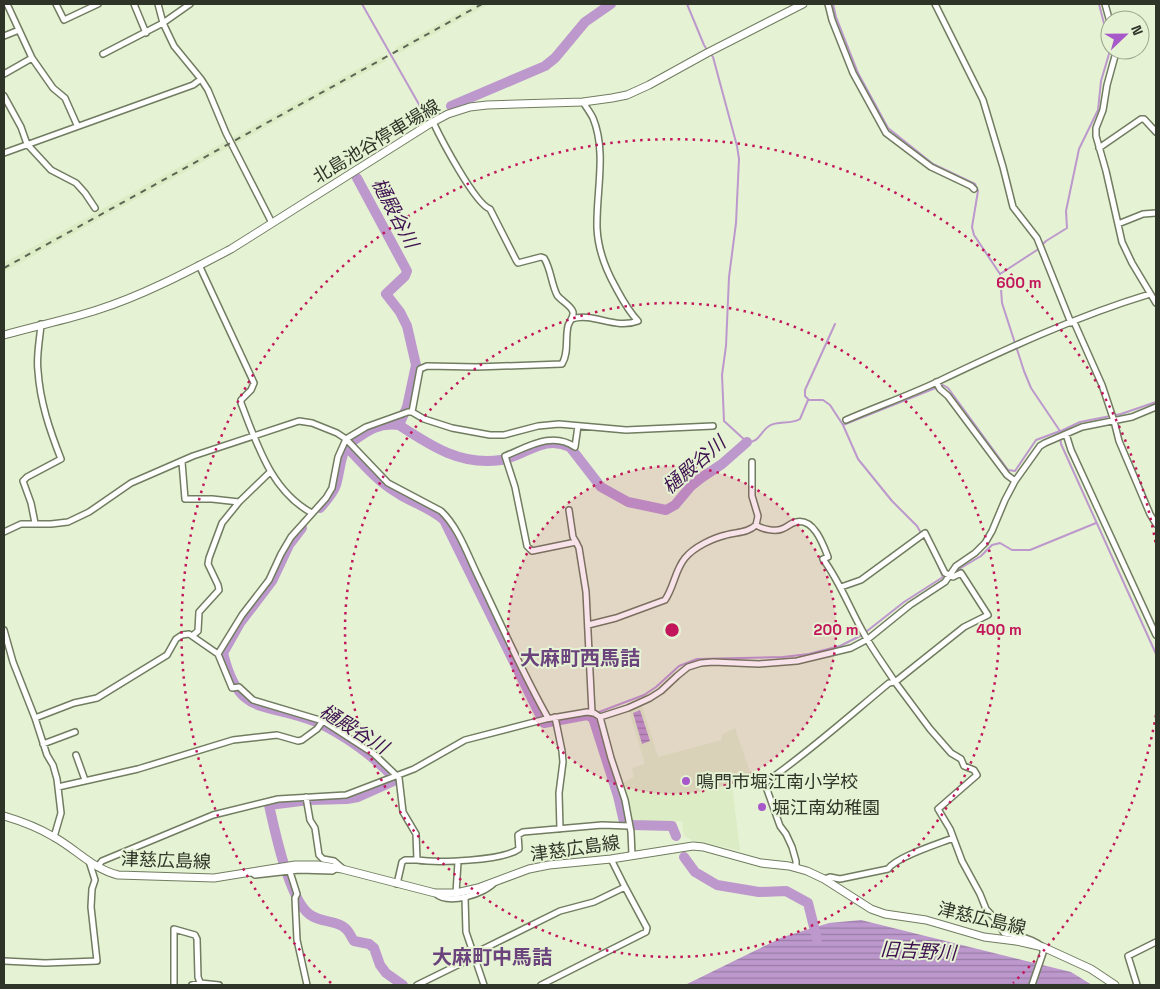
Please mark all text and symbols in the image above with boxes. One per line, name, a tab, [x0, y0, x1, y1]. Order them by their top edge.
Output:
north arrow	[1100, 10, 1150, 60]
text: N	[1127, 22, 1147, 38]
street label: 北島池谷停車場線	[308, 94, 444, 188]
water label: 樋殿谷川	[366, 174, 425, 254]
text: 600 m	[996, 273, 1042, 292]
water label: 樋殿谷川	[657, 429, 732, 499]
text: 200 m	[814, 620, 858, 639]
text: 400 m	[976, 620, 1022, 639]
centre of rings	[663, 621, 681, 639]
district label: 大麻町西馬詰	[520, 645, 640, 671]
water label: 樋殿谷川	[315, 698, 395, 761]
place label: 鳴門市堀江南小学校	[696, 770, 858, 793]
marker: 鳴門市堀江南小学校	[680, 775, 692, 787]
place label: 堀江南幼稚園	[772, 796, 880, 819]
marker: 堀江南幼稚園	[756, 801, 768, 813]
street label: 津慈広島線	[529, 830, 621, 866]
street label: 津慈広島線	[121, 847, 211, 873]
street label: 津慈広島線	[936, 897, 1028, 939]
water label: 旧吉野川	[879, 937, 959, 966]
district label: 大麻町中馬詰	[432, 944, 552, 970]

